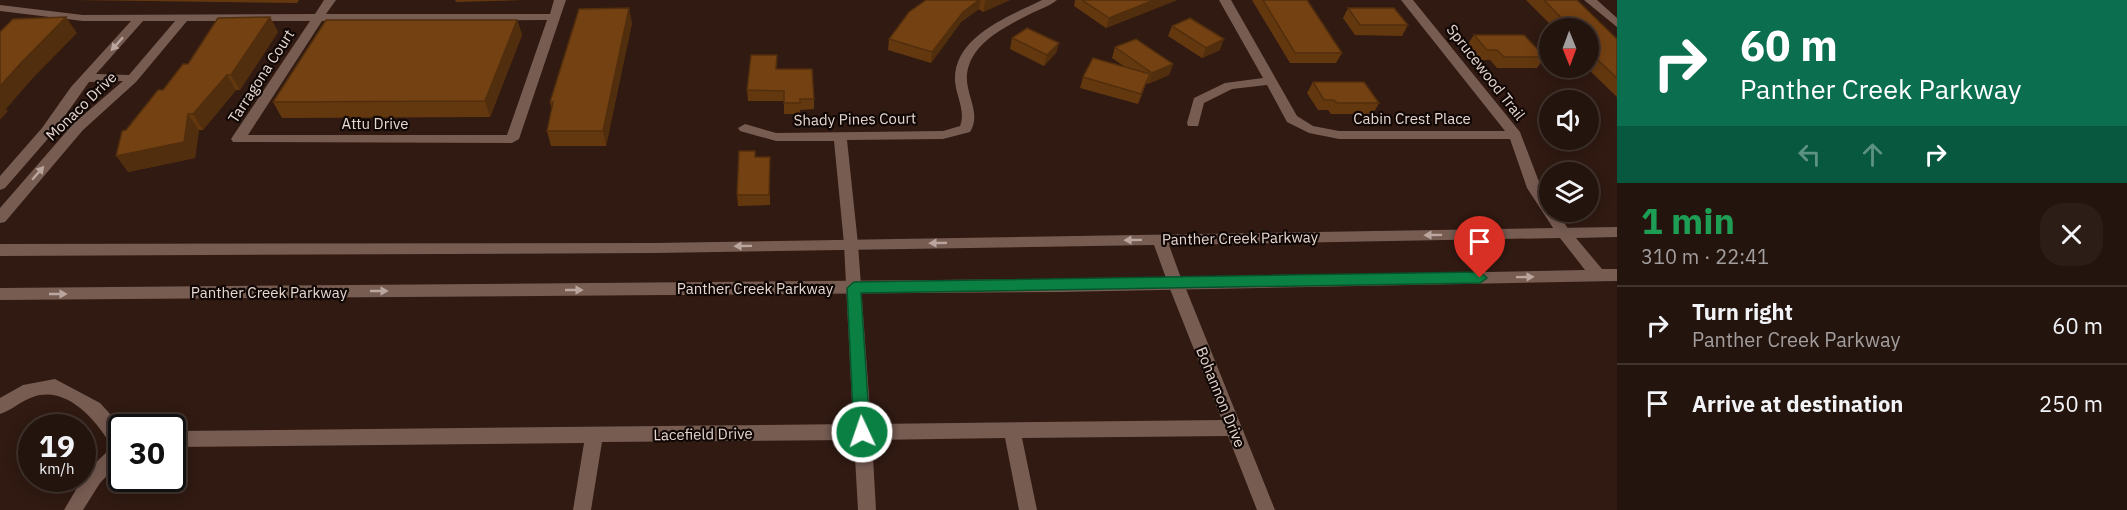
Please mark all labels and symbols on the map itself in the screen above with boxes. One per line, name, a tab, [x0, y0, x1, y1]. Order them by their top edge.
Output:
north arrow	[1539, 18, 1599, 78]
street label: Sprucewood Trail	[1443, 20, 1529, 124]
street label: Tarragona Court	[224, 26, 298, 126]
one-way arrow	[110, 37, 124, 52]
street label: Monaco Drive	[42, 67, 120, 145]
street label: Shady Pines Court	[794, 108, 916, 130]
street label: Cabin Crest Place	[1353, 109, 1471, 128]
street label: Attu Drive	[342, 114, 408, 133]
one-way arrow	[31, 166, 44, 181]
pin	[1454, 216, 1505, 278]
street label: Panther Creek Parkway	[1162, 227, 1319, 249]
one-way arrow	[1423, 230, 1442, 240]
one-way arrow	[1123, 235, 1142, 245]
one-way arrow	[928, 238, 947, 248]
one-way arrow	[733, 241, 752, 251]
one-way arrow	[1516, 272, 1535, 281]
street label: Panther Creek Parkway	[677, 279, 834, 298]
street label: Panther Creek Parkway	[191, 283, 348, 302]
one-way arrow	[565, 285, 584, 295]
one-way arrow	[370, 286, 389, 296]
one-way arrow	[49, 289, 68, 299]
street label: Bohannon Drive	[1192, 344, 1250, 450]
position arrow	[830, 400, 894, 464]
speed limit sign: 30	[108, 414, 186, 492]
street label: Lacefield Drive	[653, 424, 753, 444]

